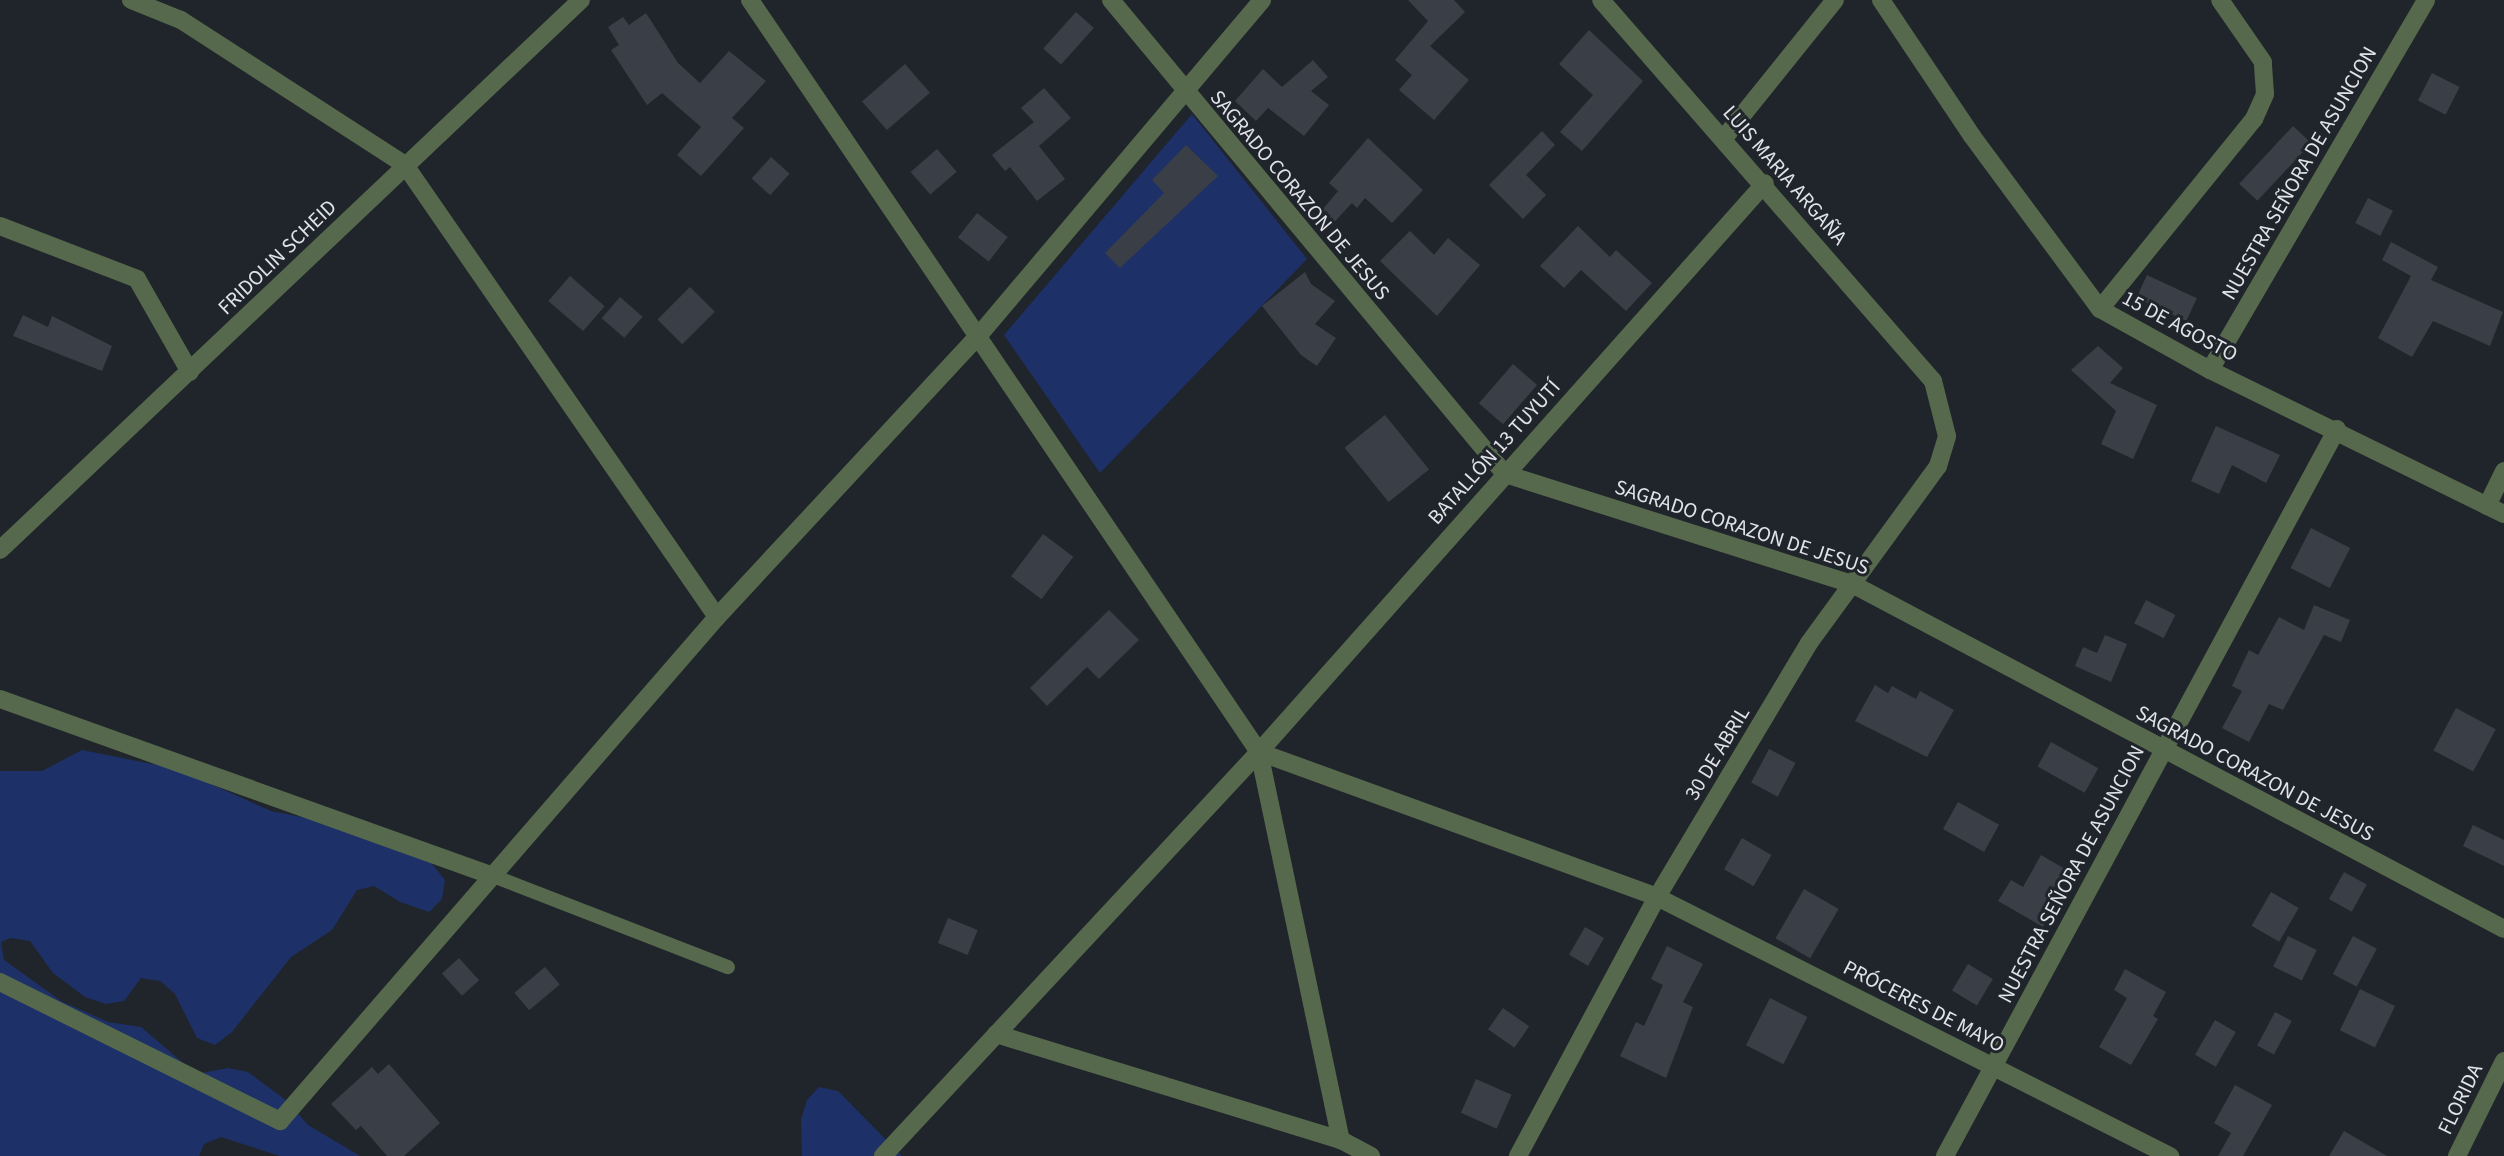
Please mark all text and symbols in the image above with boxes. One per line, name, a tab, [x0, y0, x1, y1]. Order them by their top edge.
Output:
street label: NUESTRA SEÑORA DE ASUNCION	[2216, 42, 2382, 304]
street label: SAGRADO CORAZON DE JESUS	[1205, 85, 1395, 305]
street label: LUIS MARIA ARGAÑA	[1718, 100, 1852, 250]
street label: FRIDOLIN SCHEID	[213, 194, 341, 320]
street label: 15 DE AGOSTO	[2118, 285, 2242, 367]
street label: BATALLÓN 13 TUYUTÍ	[1423, 375, 1565, 529]
street label: SAGRADO CORAZON DE JESUS	[1612, 474, 1872, 580]
street label: SAGRADO CORAZON DE JESUS	[2132, 699, 2378, 847]
street label: 30 DE ABRIL	[1679, 702, 1755, 804]
street label: NUESTRA SEÑORA DE ASUNCION	[1992, 741, 2150, 1007]
street label: PRÓCERES DE MAYO	[1839, 954, 2009, 1058]
street label: FLORIDA	[2432, 1060, 2488, 1138]

